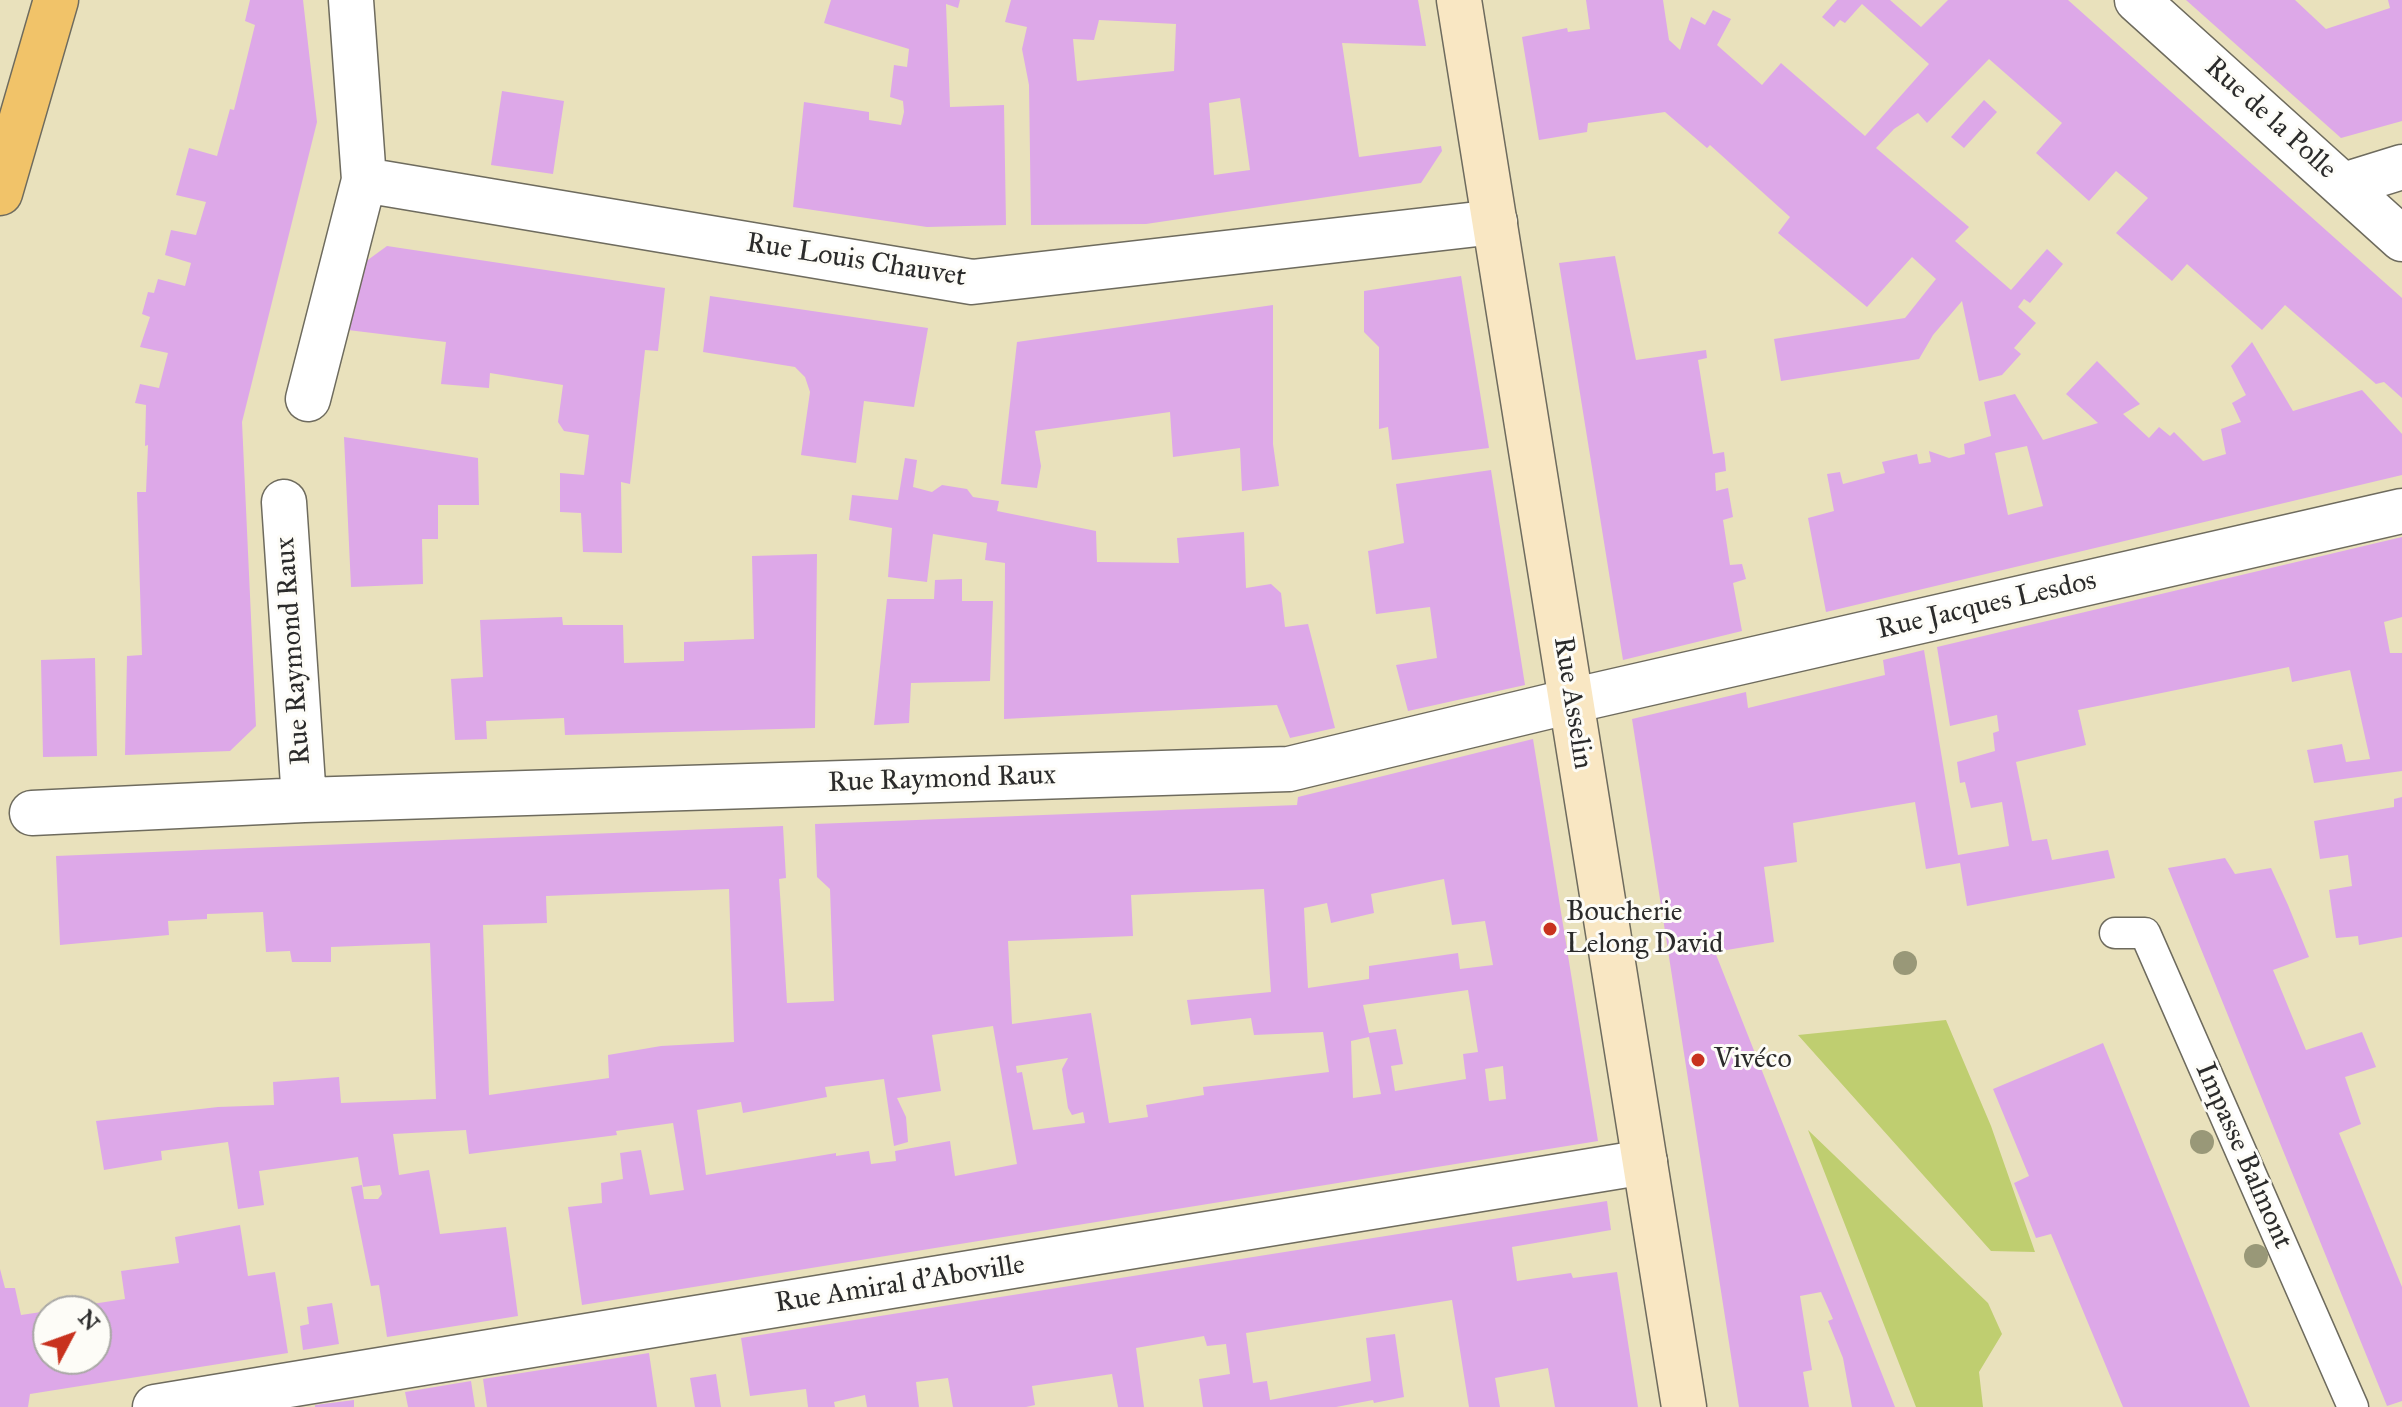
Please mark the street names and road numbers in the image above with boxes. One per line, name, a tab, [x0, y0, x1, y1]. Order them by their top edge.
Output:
street label: Rue de la Polle	[2197, 51, 2343, 187]
street label: Rue Louis Chauvet	[744, 227, 968, 295]
street label: Rue Raymond Raux	[269, 536, 319, 766]
street label: Rue Jacques Lesdos	[1874, 564, 2100, 648]
street label: Rue Asselin	[1545, 634, 1599, 772]
street label: Rue Raymond Raux	[827, 759, 1057, 801]
street label: Impasse Balmont	[2187, 1058, 2299, 1254]
street label: Rue Amiral d'Aboville	[773, 1249, 1027, 1321]

